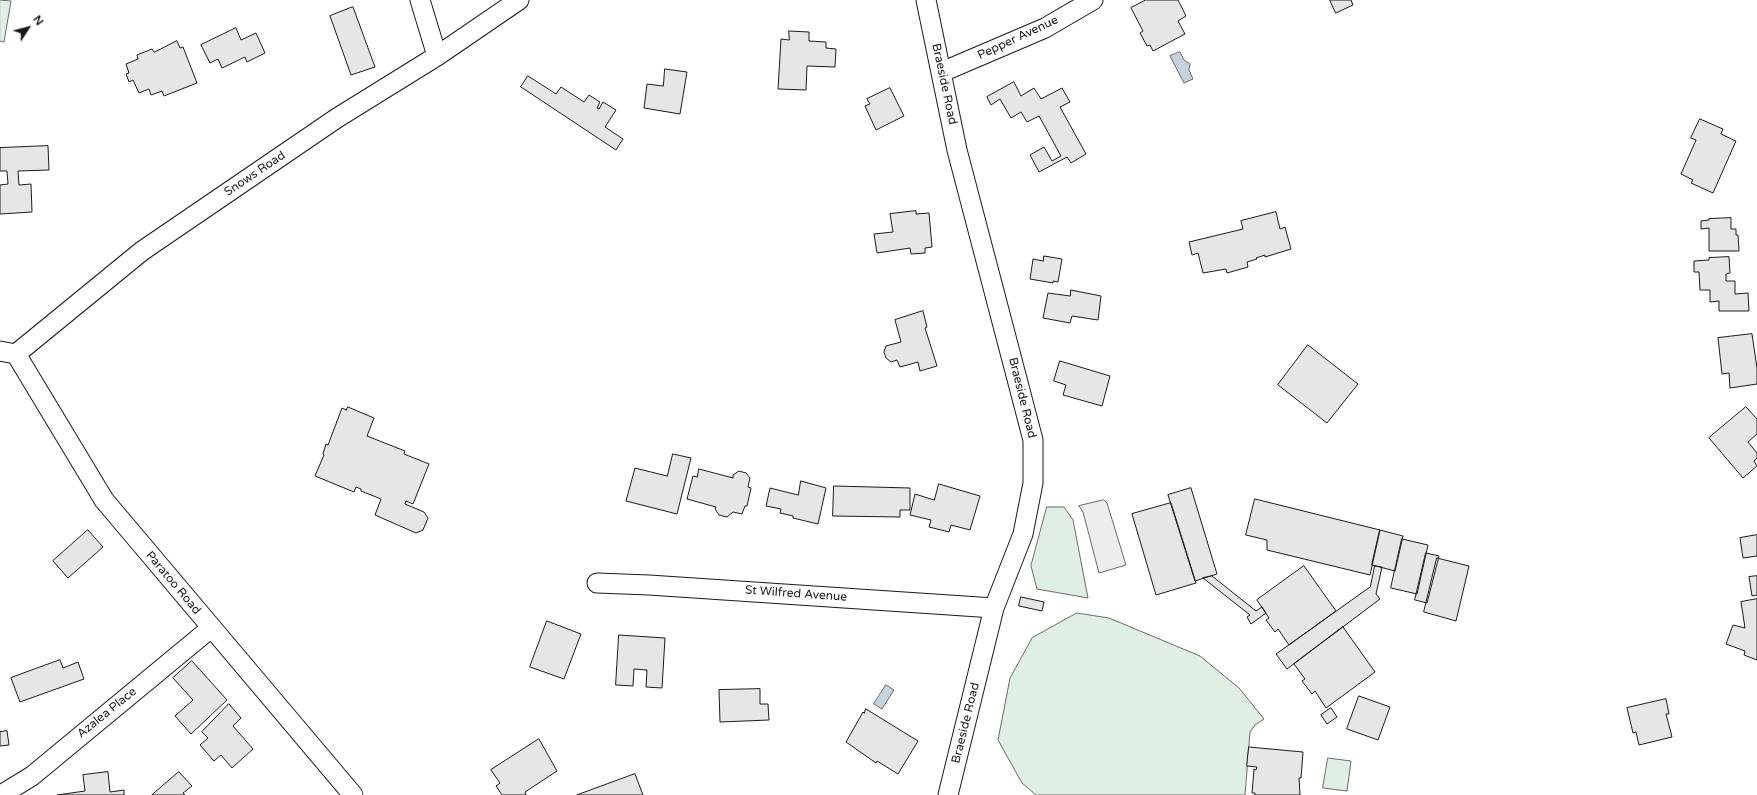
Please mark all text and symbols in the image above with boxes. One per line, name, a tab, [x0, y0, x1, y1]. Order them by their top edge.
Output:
north arrow	[8, 8, 48, 48]
text: N	[30, 13, 46, 28]
street label: Pepper Avenue	[975, 13, 1061, 63]
street label: Braeside Road	[928, 42, 960, 126]
street label: Snows Road	[222, 148, 288, 200]
street label: Braeside Road	[1005, 356, 1039, 440]
street label: Paratoo Road	[142, 548, 204, 618]
street label: St Wilfred Avenue	[744, 583, 848, 605]
street label: Braeside Road	[949, 681, 983, 765]
street label: Azalea Place	[74, 685, 140, 741]

